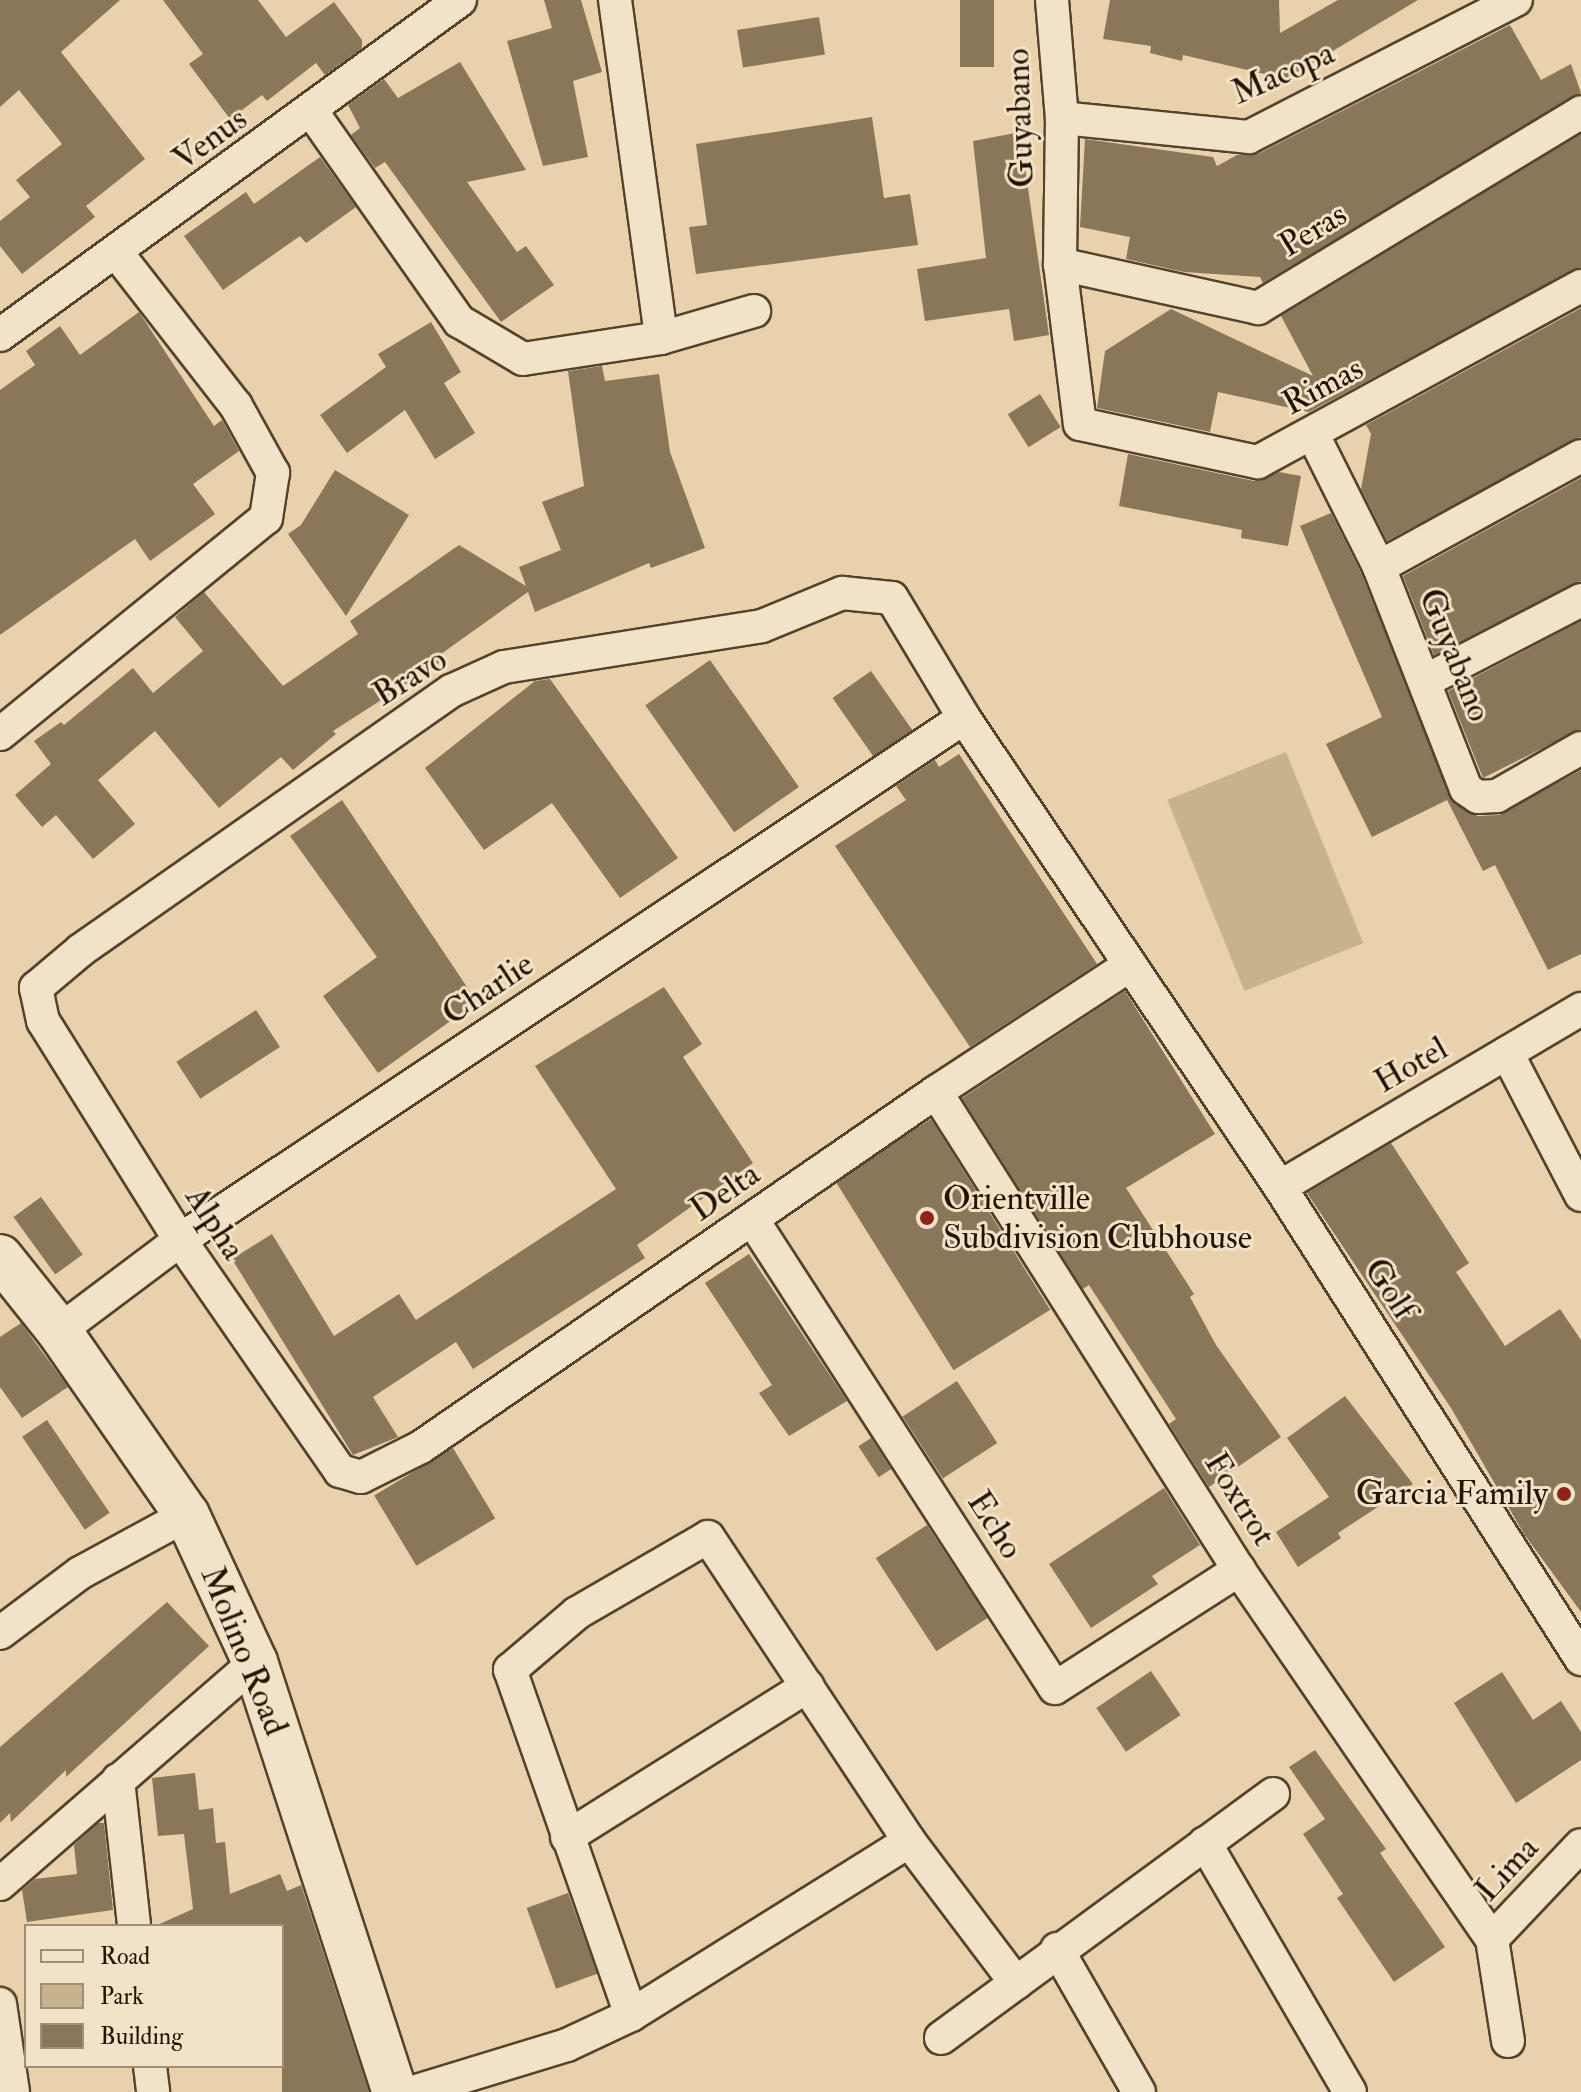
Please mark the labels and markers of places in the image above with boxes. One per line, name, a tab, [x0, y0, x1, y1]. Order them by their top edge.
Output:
place label: Orientville Subdivision Clubhouse	[943, 1178, 1252, 1258]
marker: Orientville Subdivision Clubhouse	[918, 1209, 936, 1227]
place label: Garcia Family	[1356, 1474, 1548, 1514]
marker: Garcia Family	[1555, 1485, 1573, 1503]

